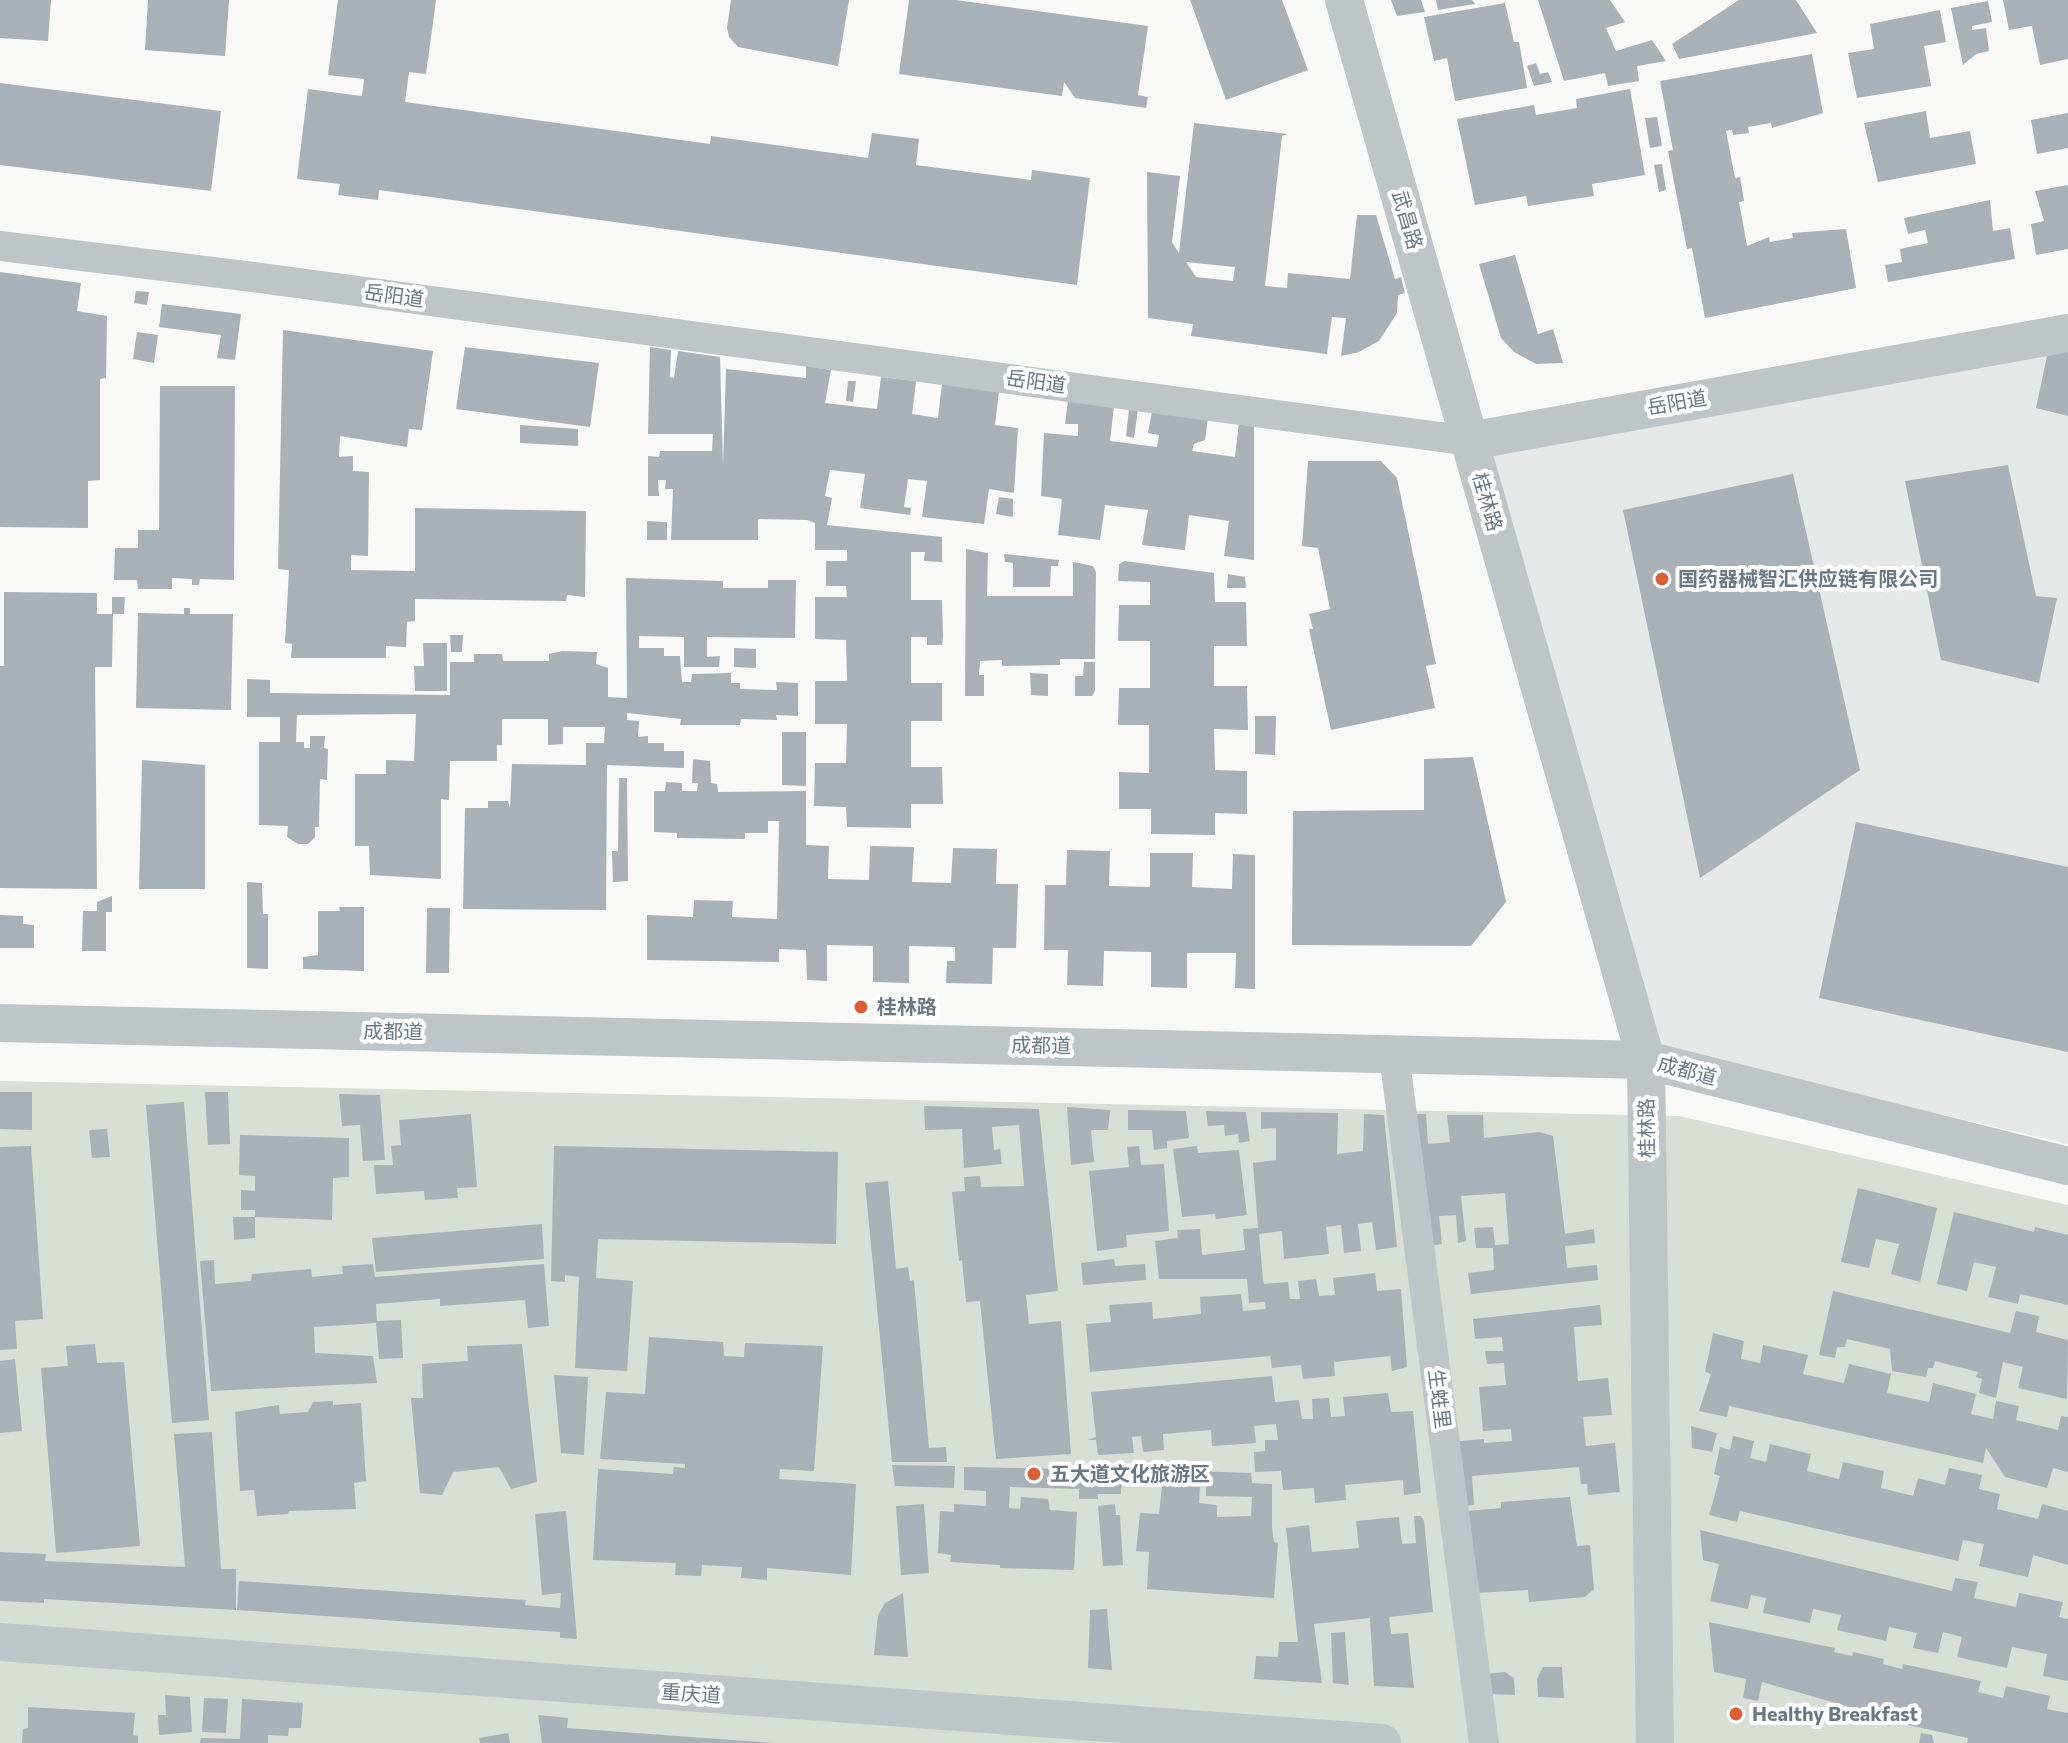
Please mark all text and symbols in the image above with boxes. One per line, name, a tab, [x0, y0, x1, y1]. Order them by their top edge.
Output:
street label: 武昌路	[1387, 188, 1427, 252]
street label: 岳阳道	[363, 280, 425, 312]
street label: 岳阳道	[1005, 366, 1067, 398]
street label: 岳阳道	[1645, 386, 1709, 420]
street label: 桂林路	[1467, 470, 1507, 534]
place label: 国药器械智汇供应链有限公司	[1678, 567, 1938, 591]
marker: 国药器械智汇供应链有限公司	[1653, 570, 1671, 588]
place label: 桂林路	[877, 995, 937, 1019]
marker: 桂林路	[852, 998, 870, 1016]
street label: 成都道	[363, 1019, 423, 1045]
street label: 成都道	[1011, 1033, 1071, 1059]
street label: 成都道	[1655, 1052, 1719, 1090]
street label: 桂林路	[1634, 1098, 1660, 1158]
street label: 生﨡里	[1423, 1368, 1455, 1430]
place label: 五大道文化旅游区	[1050, 1462, 1210, 1486]
marker: 五大道文化旅游区	[1025, 1465, 1043, 1483]
street label: 重庆道	[660, 1680, 722, 1708]
place label: Healthy Breakfast	[1752, 1702, 1918, 1726]
marker: Healthy Breakfast	[1727, 1705, 1745, 1723]

